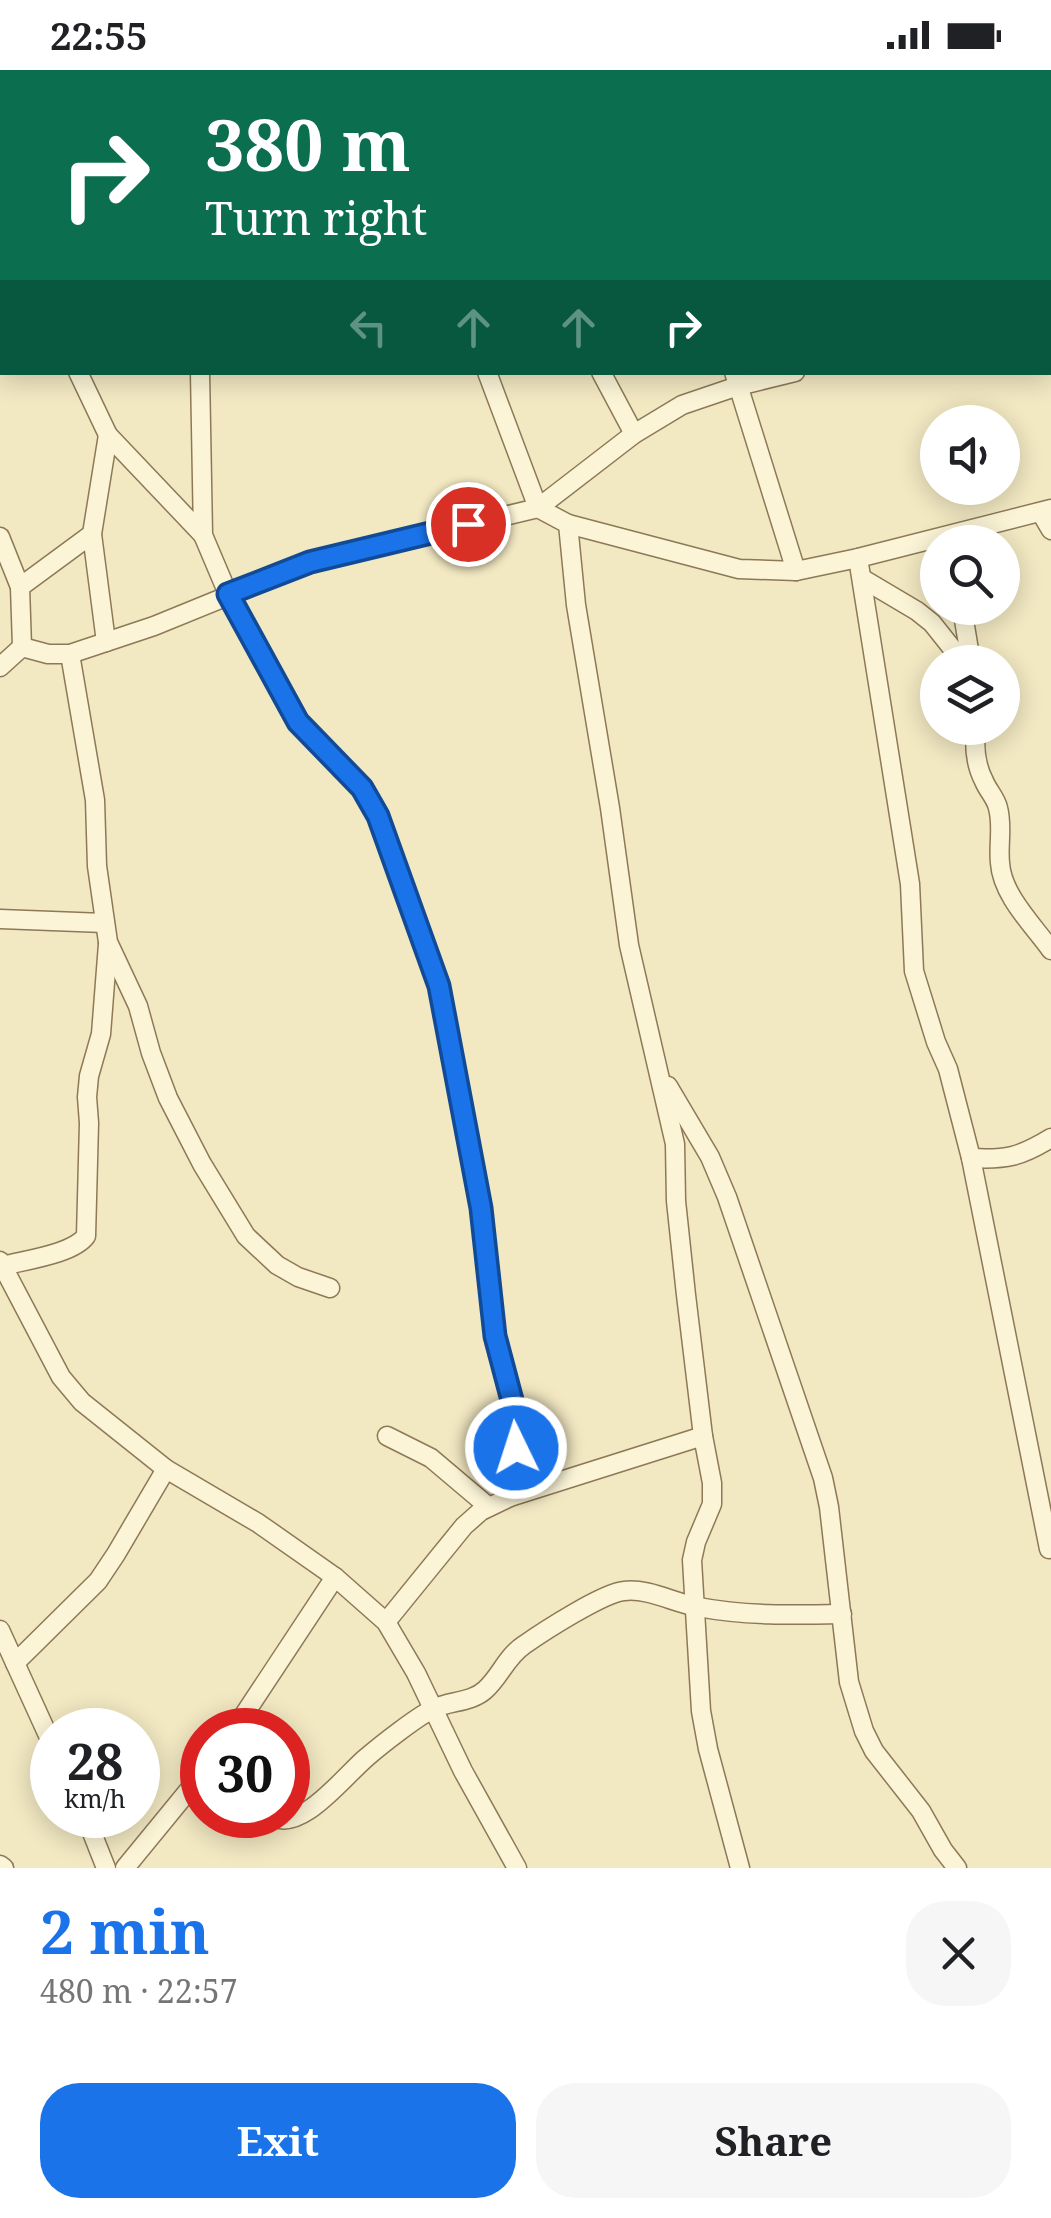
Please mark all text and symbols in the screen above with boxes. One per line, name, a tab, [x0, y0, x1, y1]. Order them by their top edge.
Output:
text: 22:55	[50, 9, 147, 61]
text: 380 m	[205, 96, 411, 192]
icon: right	[40, 110, 170, 240]
text: Turn right	[205, 187, 427, 248]
icon: left	[341, 300, 396, 355]
icon: ahead	[446, 300, 501, 355]
icon: ahead	[551, 300, 606, 355]
icon: right	[656, 300, 711, 355]
map controls	[920, 405, 1020, 745]
button: sound	[920, 405, 1020, 505]
pin	[426, 482, 511, 567]
icon: arrive	[441, 497, 496, 552]
button: search	[920, 525, 1020, 625]
button: layers	[920, 645, 1020, 745]
position arrow	[464, 1396, 568, 1500]
speed limit sign: 30	[180, 1708, 310, 1838]
text: 28	[67, 1727, 123, 1795]
text: km/h	[64, 1781, 126, 1815]
text: 2 min	[40, 1890, 210, 1972]
button: close	[906, 1901, 1011, 2006]
text: 480 m · 22:57	[40, 1969, 238, 2012]
button: Exit	[40, 2083, 516, 2198]
button: Share	[536, 2083, 1011, 2198]

